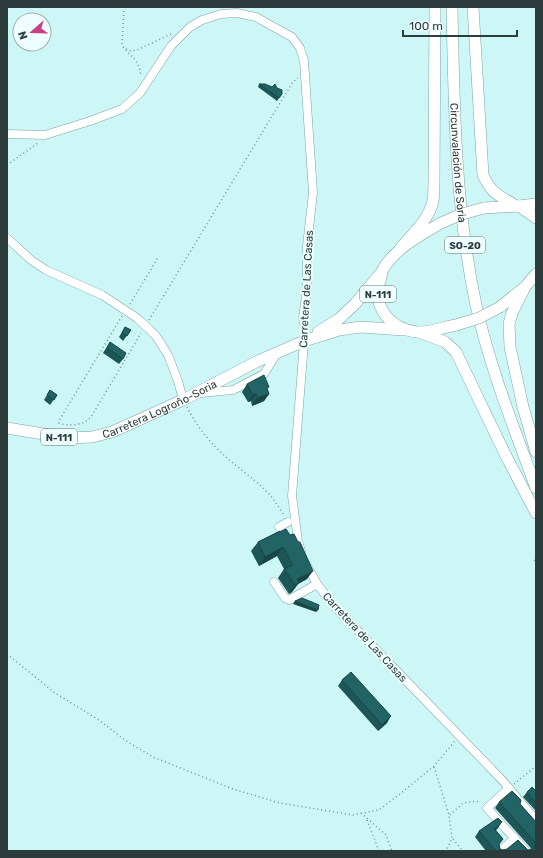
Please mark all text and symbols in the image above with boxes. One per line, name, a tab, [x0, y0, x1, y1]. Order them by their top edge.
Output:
north arrow	[12, 12, 52, 52]
scale bar	[403, 12, 517, 38]
text: 100 m	[409, 19, 443, 33]
text: N	[16, 29, 31, 41]
street label: Circunvalación de Soria	[447, 103, 469, 223]
street label: Carretera de Las Casas	[297, 230, 316, 348]
road number: SO-20	[445, 237, 485, 253]
road number: N-111	[360, 286, 396, 302]
street label: Carretera Logroño-Soria	[101, 378, 219, 441]
road number: N-111	[41, 429, 77, 445]
street label: Carretera de Las Casas	[320, 590, 410, 685]

